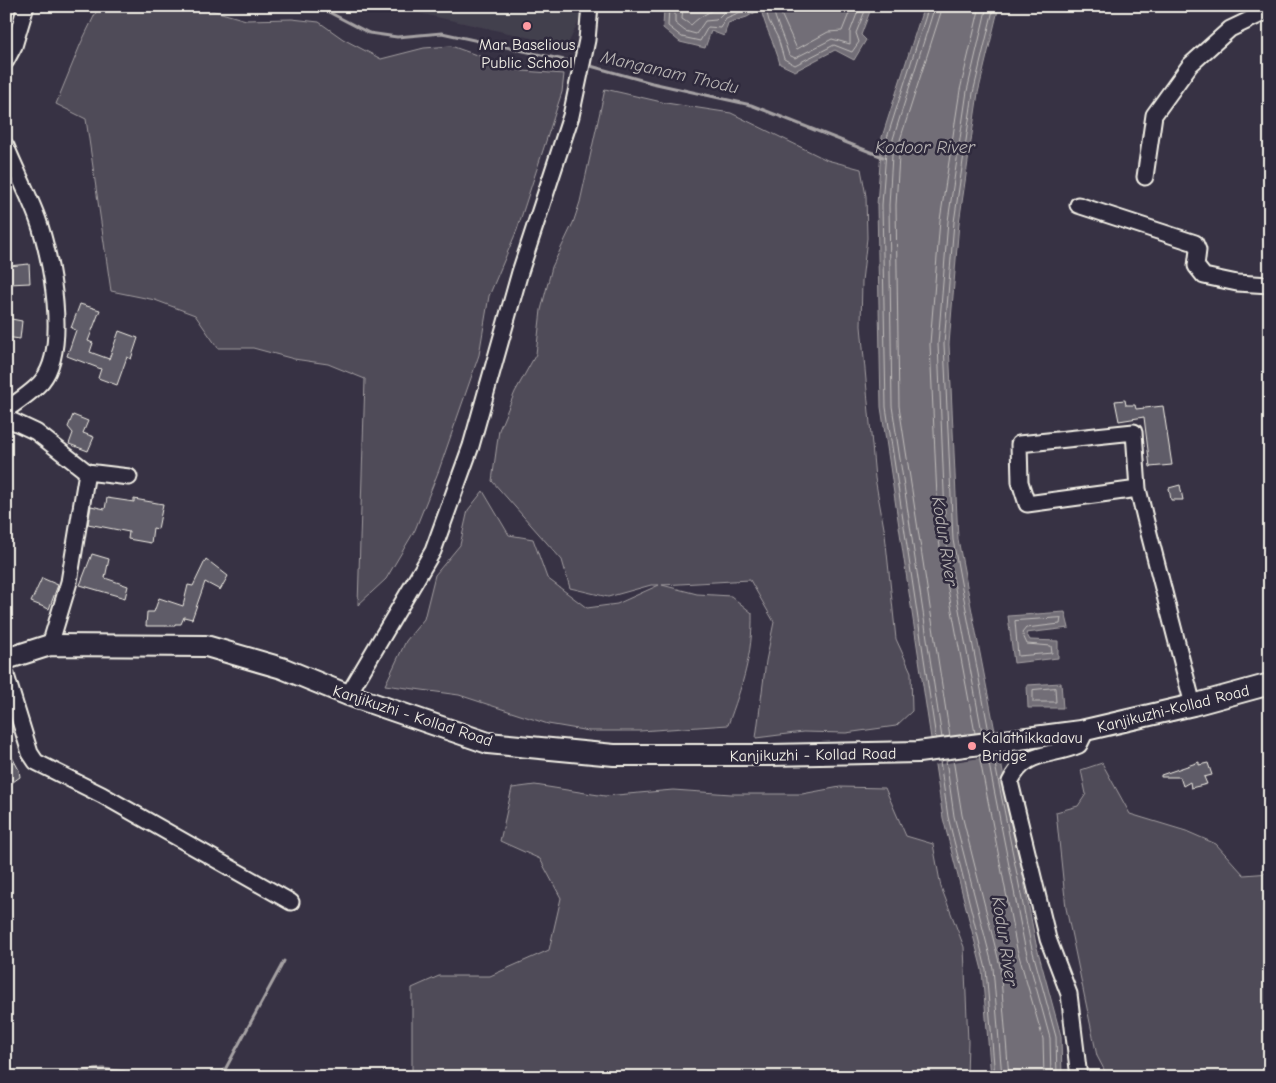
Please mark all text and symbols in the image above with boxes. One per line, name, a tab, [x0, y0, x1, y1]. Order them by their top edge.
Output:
marker: Mar Baselious Public School	[521, 20, 533, 32]
place label: Mar Baselious Public School	[479, 36, 576, 72]
water label: Manganam Thodu	[598, 46, 741, 99]
water label: Kodoor River	[875, 137, 976, 158]
water label: Kodur River	[927, 495, 962, 588]
street label: Kanjikuzhi-Kollad Road	[1095, 681, 1251, 737]
street label: Kanjikuzhi - Kollad Road	[331, 682, 495, 750]
place label: Kalathikkadavu Bridge	[982, 729, 1083, 765]
marker: Kalathikkadavu Bridge	[966, 740, 978, 752]
street label: Kanjikuzhi - Kollad Road	[730, 745, 897, 765]
water label: Kodur River	[987, 895, 1022, 988]

